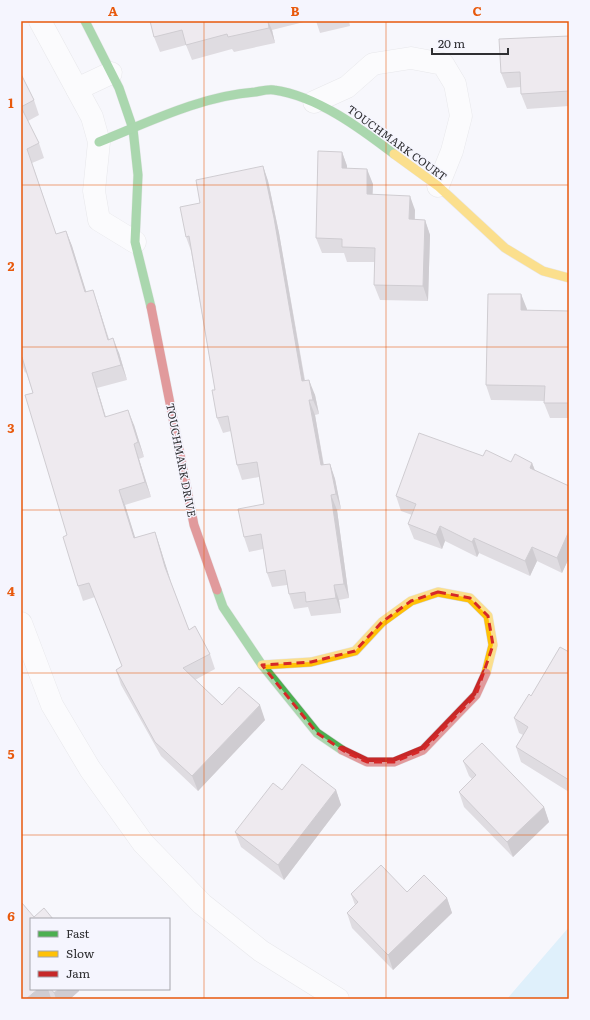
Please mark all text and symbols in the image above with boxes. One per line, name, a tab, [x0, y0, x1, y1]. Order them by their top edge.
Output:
text: A	[108, 1, 118, 20]
text: B	[291, 1, 300, 20]
text: C	[472, 1, 482, 20]
scale bar	[432, 30, 508, 56]
text: 20 m	[438, 34, 465, 52]
text: 1	[8, 93, 14, 112]
street label: TOUCHMARK COURT	[344, 100, 451, 184]
text: 2	[8, 256, 15, 275]
street label: TOUCHMARK DRIVE	[163, 401, 201, 518]
text: 3	[7, 418, 15, 437]
text: 4	[7, 581, 15, 600]
text: 5	[7, 744, 15, 763]
text: 6	[7, 906, 15, 925]
legend	[30, 918, 170, 990]
text: Fast	[66, 924, 90, 942]
text: Slow	[66, 944, 95, 962]
text: Jam	[66, 964, 91, 982]

